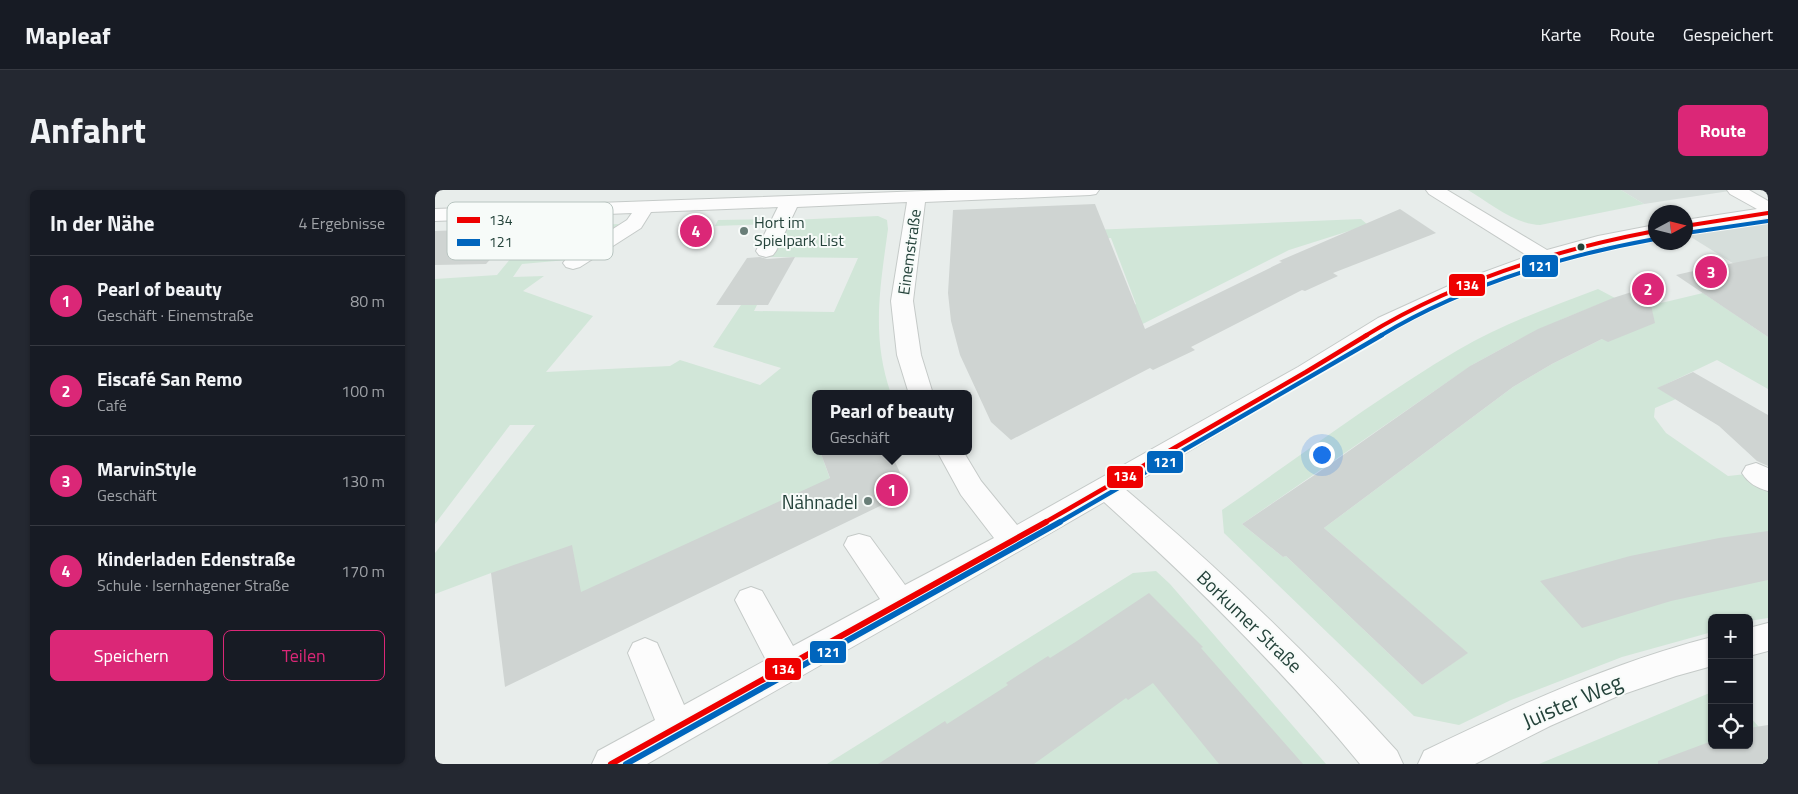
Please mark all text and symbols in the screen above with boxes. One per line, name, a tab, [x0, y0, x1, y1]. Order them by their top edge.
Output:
text: Mapleaf	[25, 17, 110, 53]
text: Karte	[1540, 21, 1581, 48]
text: Route	[1609, 21, 1655, 48]
text: Gespeichert	[1683, 21, 1773, 48]
text: Anfahrt	[30, 103, 146, 157]
button: Route	[1678, 105, 1768, 156]
legend	[447, 202, 613, 260]
north arrow	[1648, 205, 1693, 250]
text: In der Nähe	[50, 207, 155, 239]
street label: Einemstraße	[891, 208, 927, 296]
text: 134	[489, 209, 513, 230]
place label: Hort im Spielpark List	[754, 210, 844, 252]
text: 4 Ergebnisse	[298, 211, 385, 235]
pin: 4	[680, 212, 712, 250]
marker: Hort im Spielpark List	[738, 225, 750, 237]
text: 121	[489, 231, 513, 252]
unlabelled marker	[1576, 242, 1586, 252]
pin: 3	[1695, 253, 1727, 291]
line badge: 121	[1521, 254, 1559, 278]
text: 121	[1528, 255, 1552, 276]
pin: 2	[1632, 270, 1664, 308]
line badge: 134	[1448, 273, 1486, 297]
text: Pearl of beauty	[97, 274, 222, 303]
text: 134	[1455, 274, 1479, 295]
text: 1	[62, 289, 70, 313]
text: 80 m	[350, 289, 385, 313]
text: Geschäft · Einemstraße	[97, 303, 254, 327]
text: Eiscafé San Remo	[97, 364, 242, 393]
text: 2	[62, 379, 70, 403]
text: 100 m	[341, 379, 385, 403]
popup	[812, 390, 972, 455]
text: Café	[97, 393, 127, 417]
text: Pearl of beauty	[830, 396, 954, 425]
text: Geschäft	[830, 425, 890, 449]
your location	[1309, 442, 1335, 468]
line badge: 121	[1146, 450, 1184, 474]
text: 121	[1153, 451, 1177, 472]
text: MarvinStyle	[97, 454, 196, 483]
line badge: 134	[1106, 465, 1144, 489]
text: 134	[1113, 465, 1137, 486]
text: 3	[62, 469, 70, 493]
text: 130 m	[341, 469, 385, 493]
pin: 1	[876, 471, 908, 509]
text: Geschäft	[97, 483, 157, 507]
place label: Nähnadel	[782, 487, 858, 516]
marker: Nähnadel	[862, 495, 874, 507]
text: Kinderladen Edenstraße	[97, 544, 296, 573]
text: 4	[62, 559, 70, 583]
text: 170 m	[341, 559, 385, 583]
street label: Borkumer Straße	[1191, 563, 1309, 679]
text: Schule · Isernhagener Straße	[97, 573, 289, 597]
map controls	[1708, 614, 1753, 749]
button: +	[1708, 614, 1753, 659]
button: Speichern	[50, 630, 213, 681]
button: Teilen	[223, 630, 385, 681]
line badge: 121	[809, 640, 847, 664]
text: 121	[816, 641, 840, 662]
line badge: 134	[764, 657, 802, 681]
text: 134	[771, 658, 795, 679]
button: −	[1708, 659, 1753, 704]
street label: Juister Weg	[1517, 665, 1627, 737]
button: locate	[1708, 704, 1753, 749]

